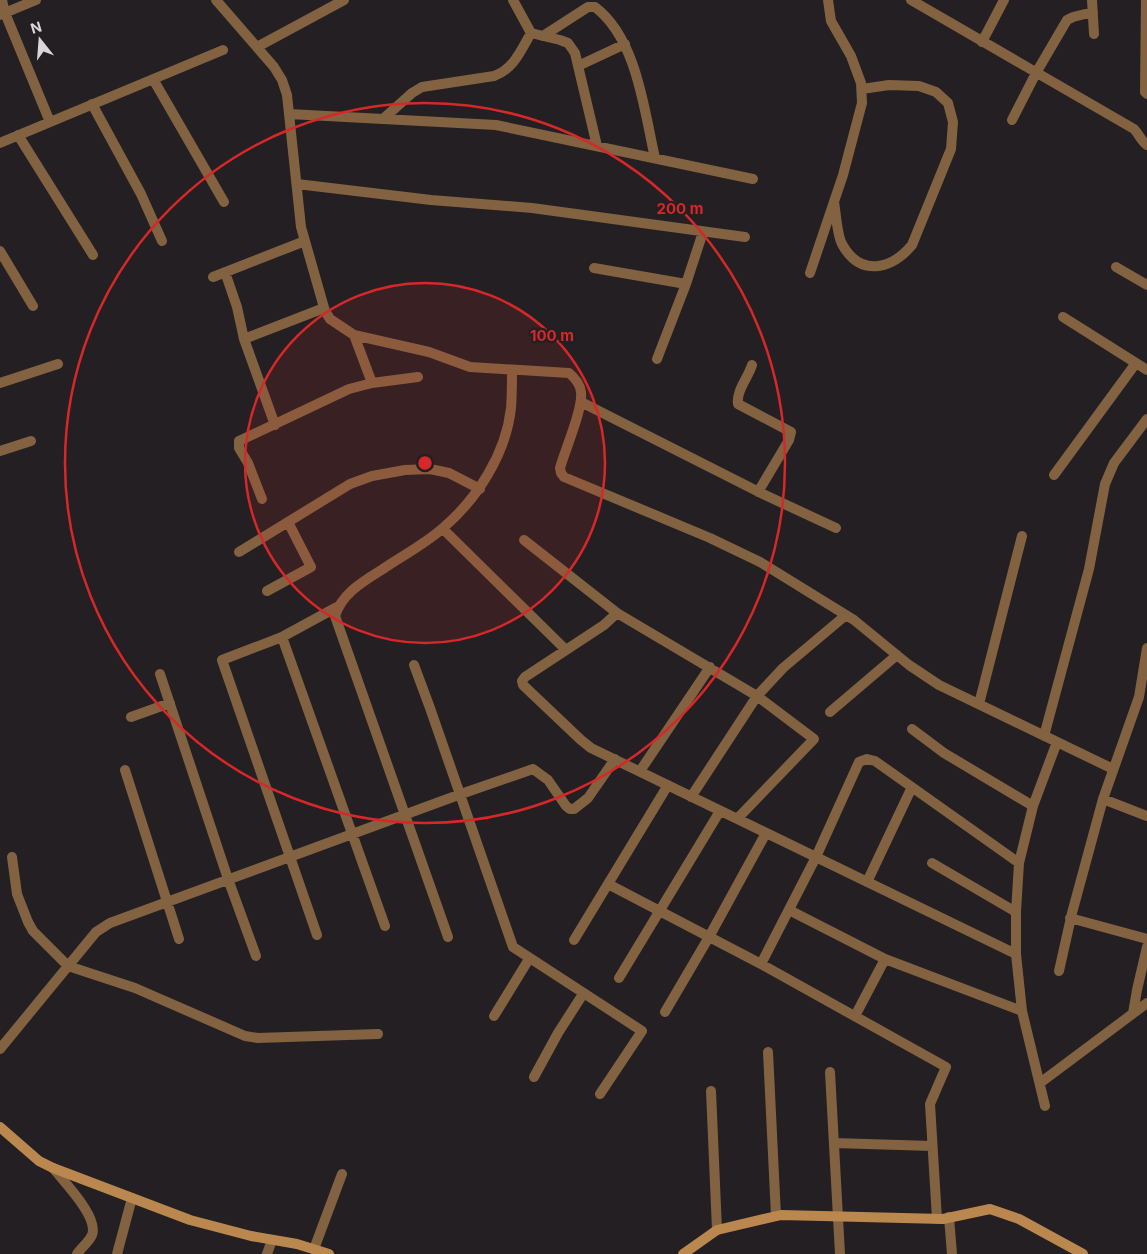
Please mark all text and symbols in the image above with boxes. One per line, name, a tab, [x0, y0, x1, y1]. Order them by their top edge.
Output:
north arrow	[15, 15, 65, 65]
text: N	[28, 17, 44, 37]
text: 200 m	[657, 199, 703, 218]
text: 100 m	[530, 326, 574, 345]
centre of rings	[416, 454, 434, 472]

